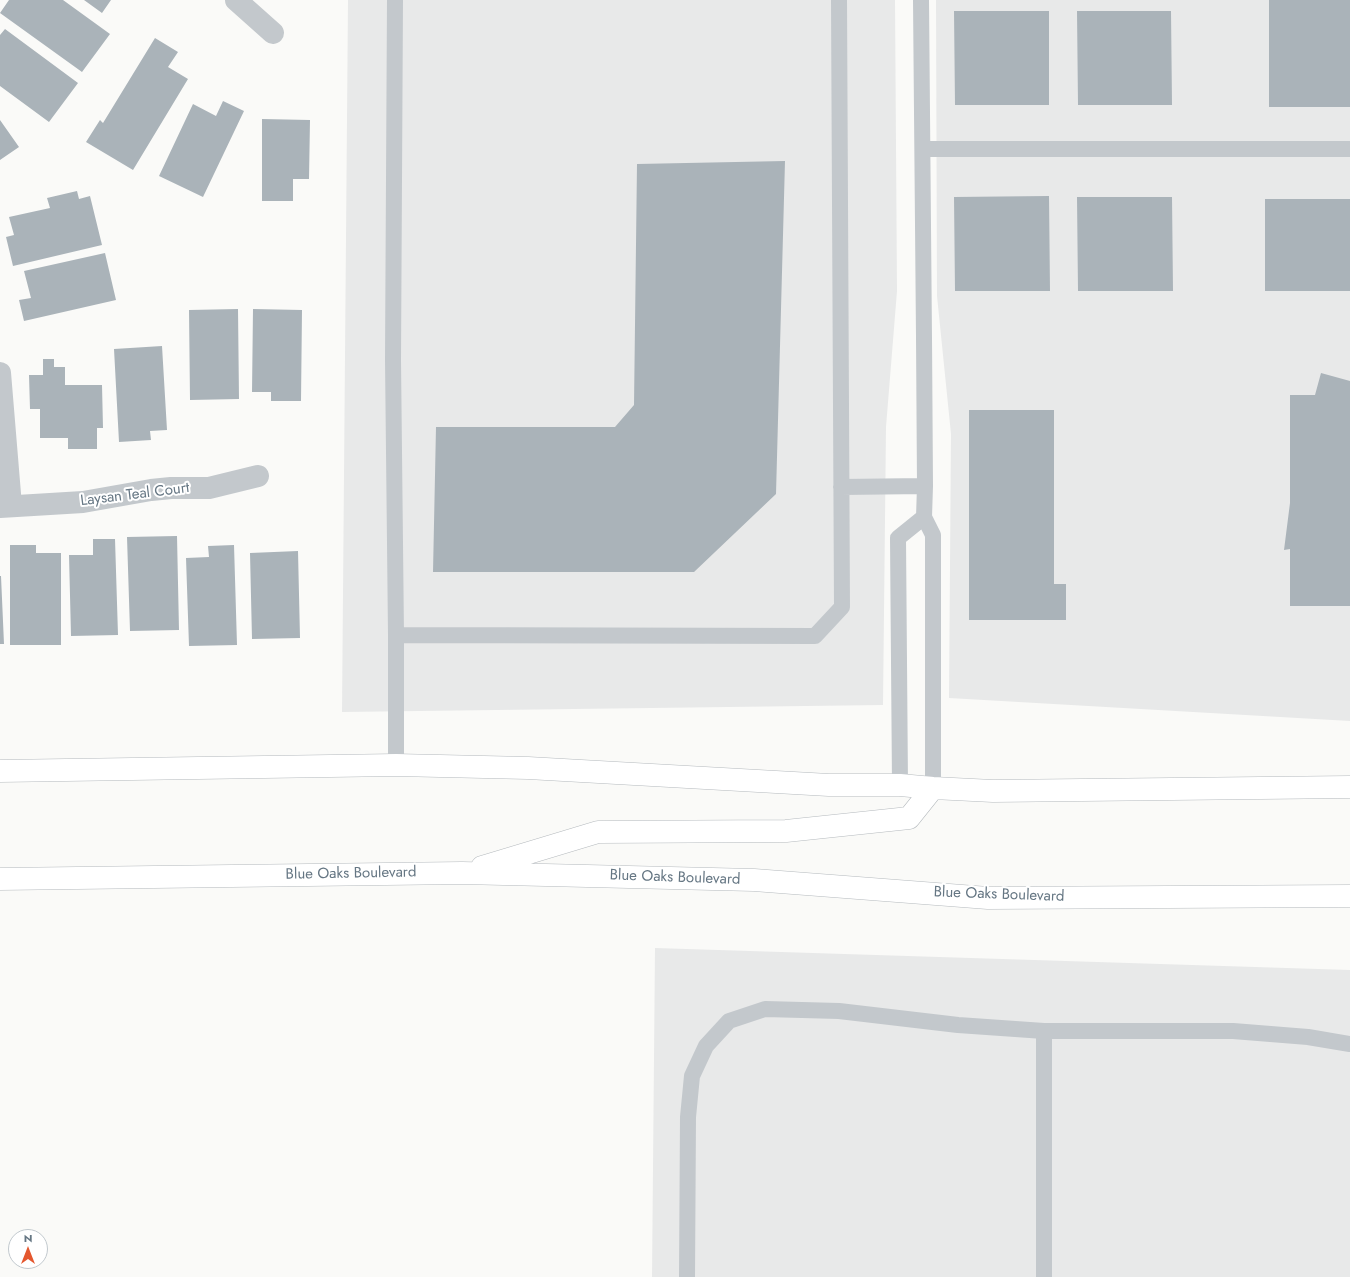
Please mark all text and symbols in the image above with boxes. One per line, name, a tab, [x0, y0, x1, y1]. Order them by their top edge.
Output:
street label: Laysan Teal Court	[80, 479, 190, 511]
street label: Blue Oaks Boulevard	[285, 864, 417, 884]
street label: Blue Oaks Boulevard	[609, 867, 741, 889]
street label: Blue Oaks Boulevard	[933, 884, 1065, 906]
north arrow	[8, 1229, 48, 1269]
text: N	[24, 1230, 32, 1246]

